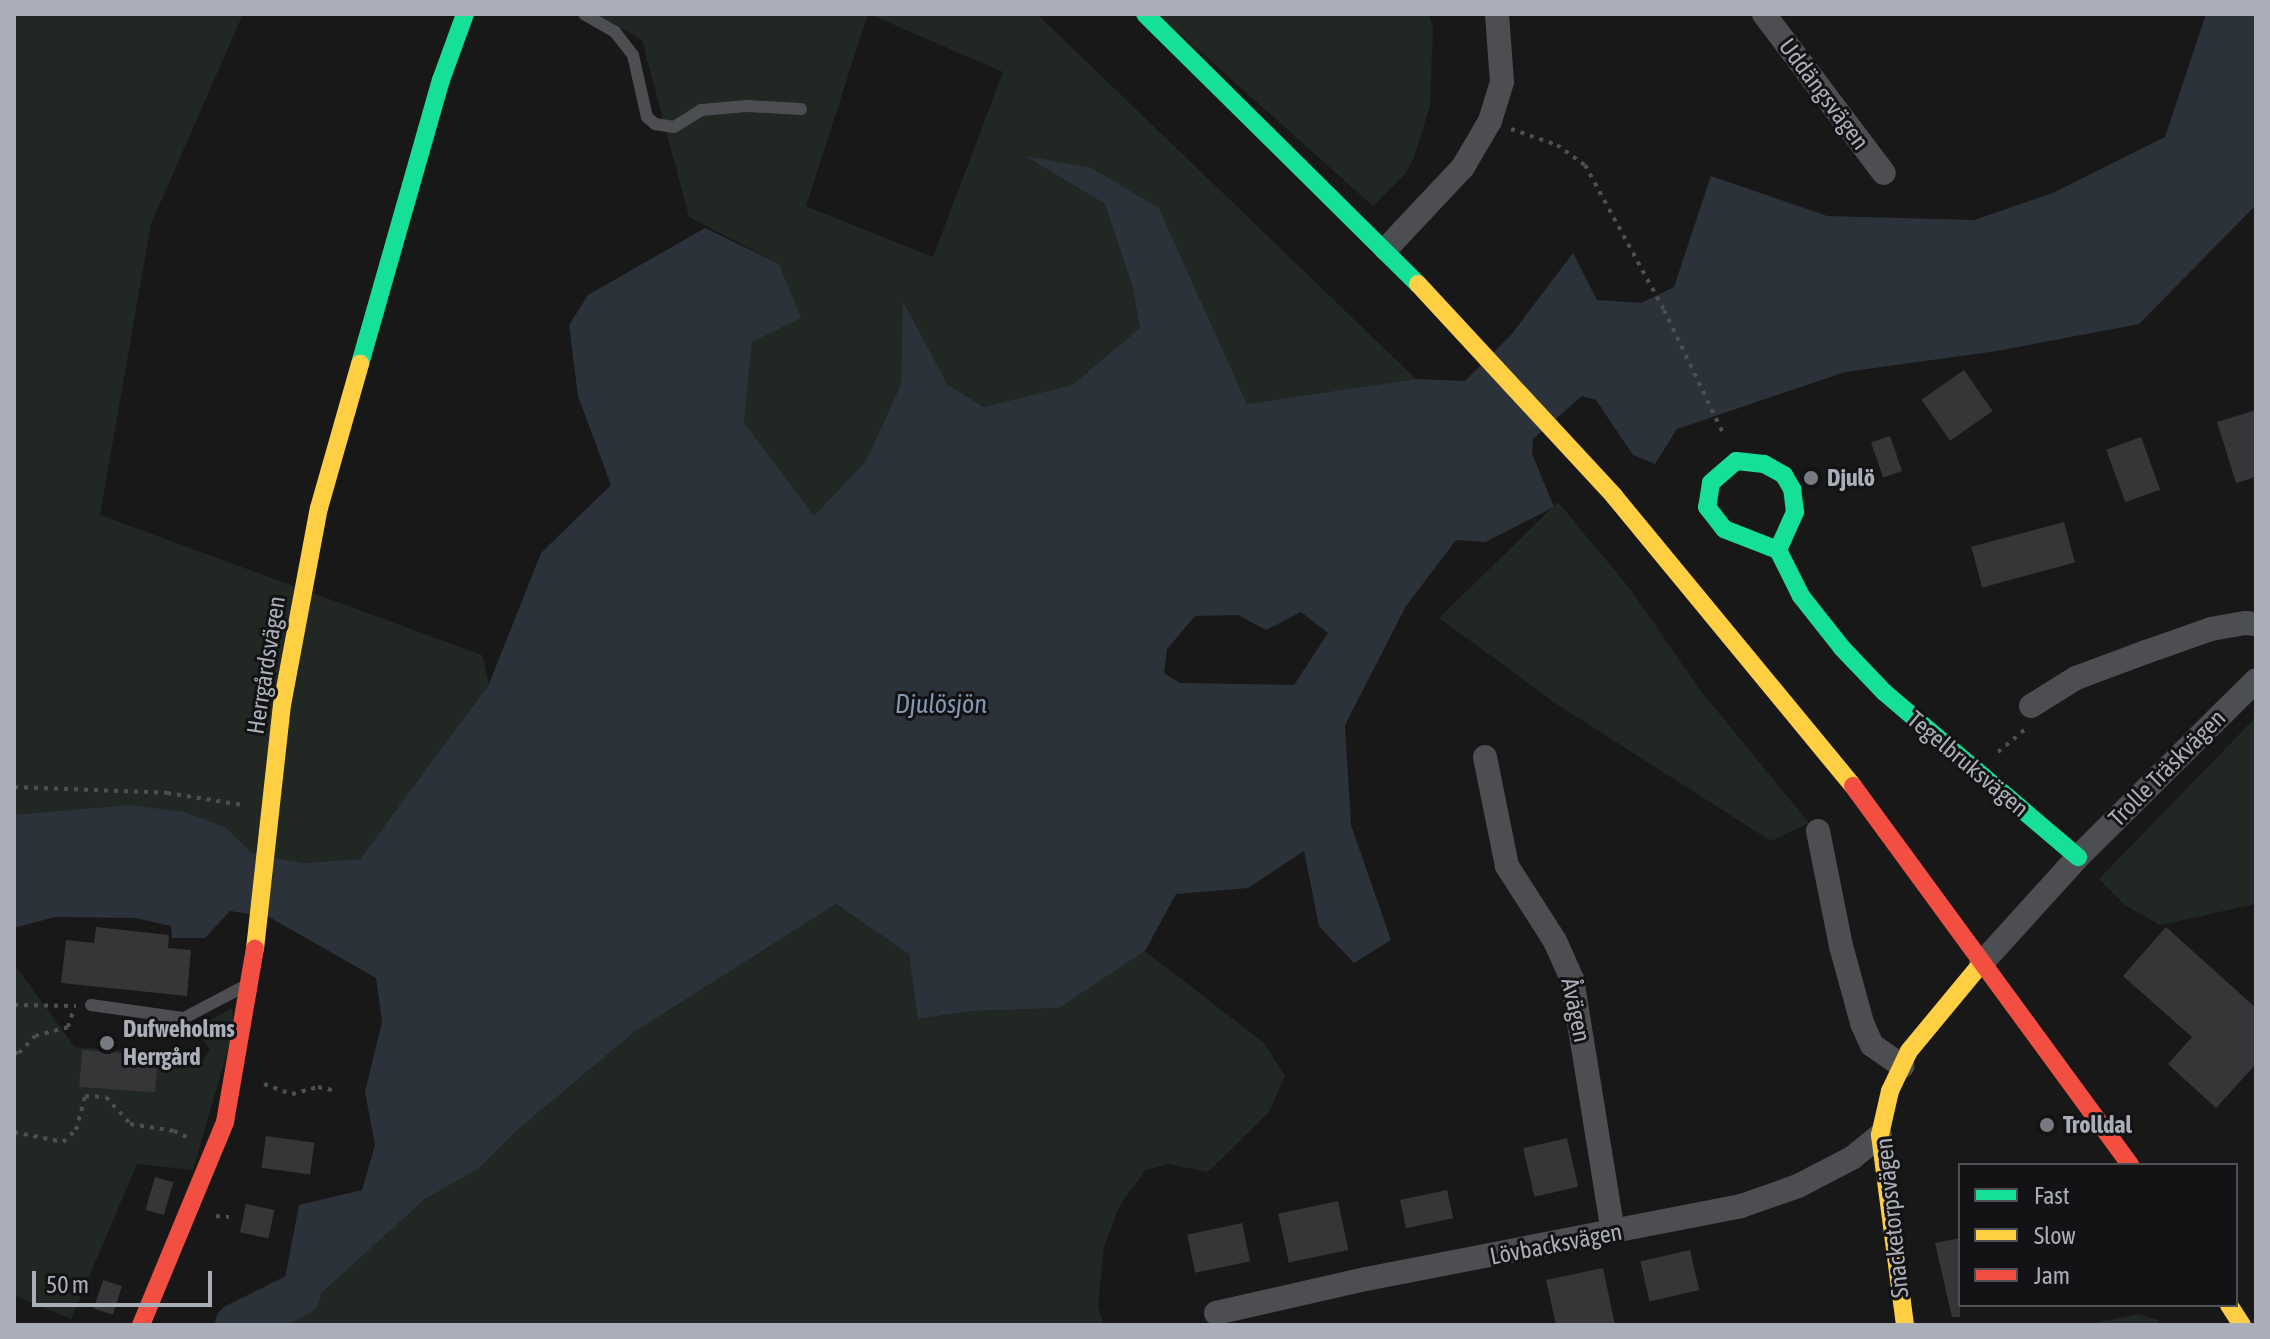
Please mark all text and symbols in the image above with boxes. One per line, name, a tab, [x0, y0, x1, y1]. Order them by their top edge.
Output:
street label: Uddängsvägen	[1773, 33, 1875, 155]
place label: Djulö	[1827, 464, 1875, 492]
marker: Djulö	[1802, 469, 1820, 487]
street label: Herrgårdsvägen	[241, 594, 291, 736]
water label: Djulösjön	[895, 689, 987, 721]
street label: Trolle Träskvägen	[2103, 704, 2231, 832]
street label: Tegelbruksvägen	[1902, 705, 2034, 823]
street label: Åvägen	[1555, 975, 1597, 1045]
place label: Dufweholms Herrgård	[123, 1015, 235, 1071]
marker: Dufweholms Herrgård	[98, 1034, 116, 1052]
place label: Trolldal	[2063, 1111, 2132, 1139]
marker: Trolldal	[2038, 1116, 2056, 1134]
street label: Snacketorpsvägen	[1869, 1137, 1915, 1299]
legend	[1958, 1163, 2238, 1307]
text: Fast	[2034, 1182, 2070, 1209]
street label: Lövbacksvägen	[1488, 1217, 1624, 1271]
text: Slow	[2034, 1222, 2076, 1249]
scale bar	[36, 1255, 216, 1305]
text: Jam	[2034, 1262, 2070, 1289]
text: 50 m	[46, 1271, 89, 1298]

